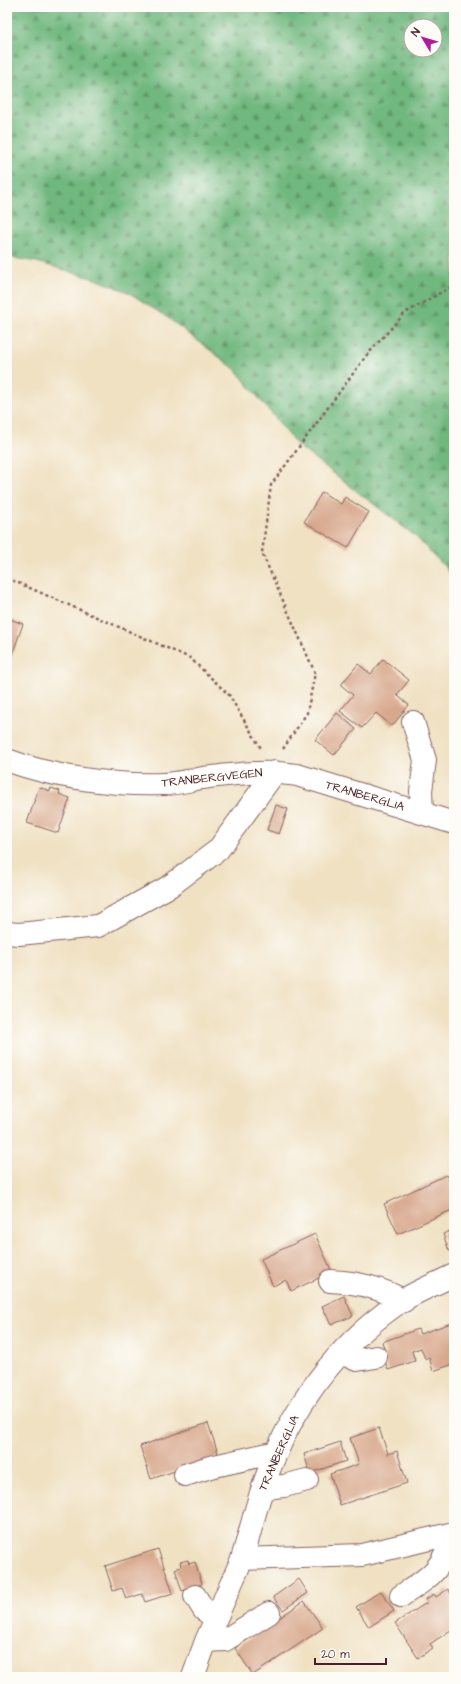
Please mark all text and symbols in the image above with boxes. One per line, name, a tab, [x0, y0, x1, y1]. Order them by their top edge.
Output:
north arrow	[403, 18, 443, 58]
text: N	[407, 25, 424, 39]
street label: TRANBERGVEGEN	[161, 764, 264, 792]
street label: TRANBERGLIA	[323, 777, 407, 815]
street label: TRANBERGLIA	[255, 1412, 303, 1494]
scale bar	[315, 1640, 386, 1666]
text: 20 m	[321, 1646, 350, 1663]

